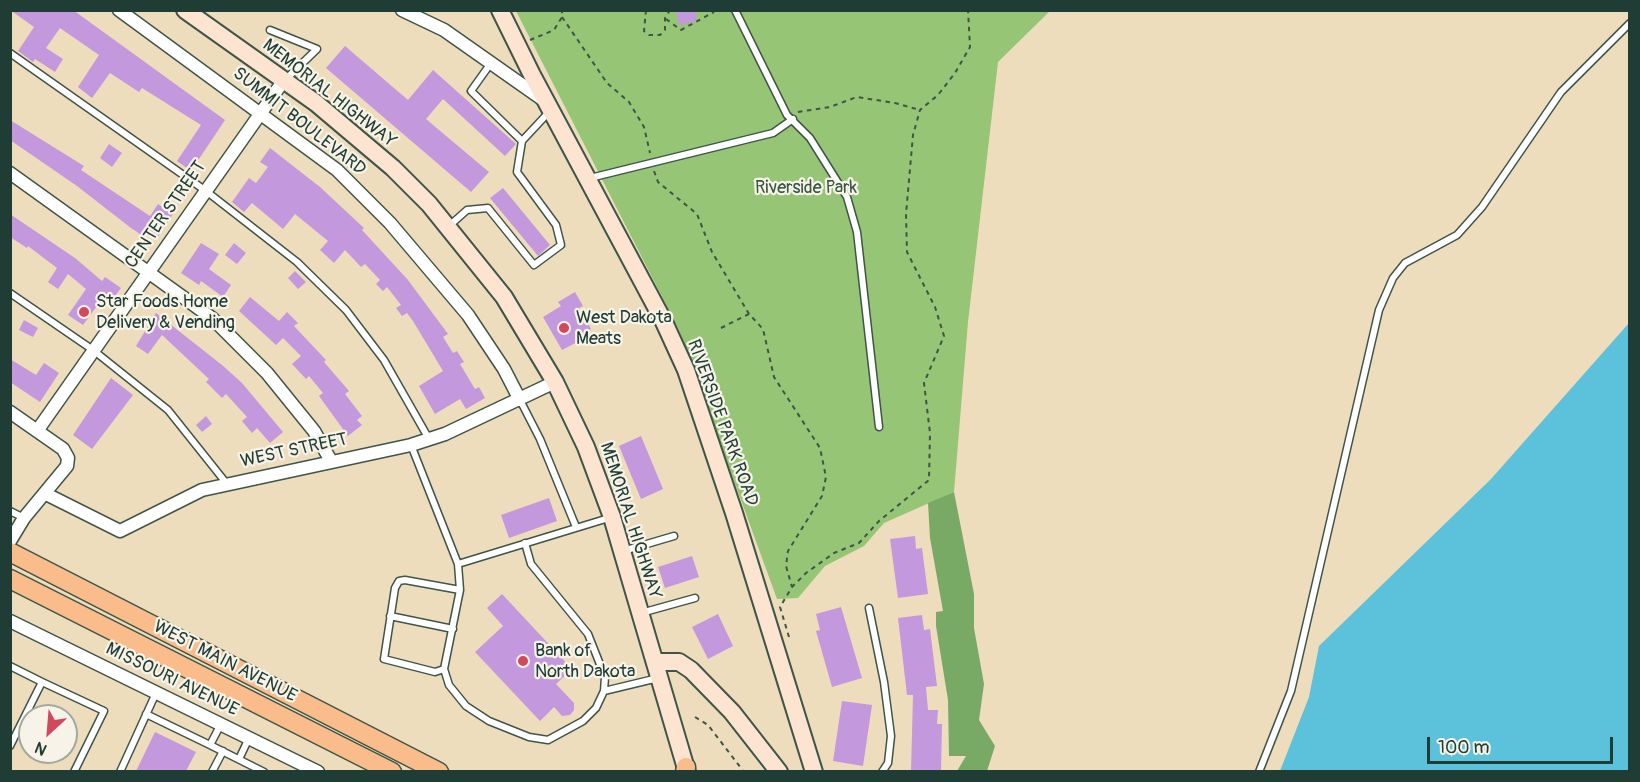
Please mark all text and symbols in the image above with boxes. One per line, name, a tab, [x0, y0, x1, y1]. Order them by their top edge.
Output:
street label: MEMORIAL HIGHWAY	[258, 35, 400, 153]
street label: SUMMIT BOULEVARD	[228, 63, 370, 181]
street label: CENTER STREET	[121, 157, 211, 273]
park label: Riverside Park	[755, 177, 857, 199]
place label: Star Foods Home Delivery & Vending	[96, 291, 235, 334]
marker: Star Foods Home Delivery & Vending	[77, 305, 91, 319]
place label: West Dakota Meats	[576, 307, 672, 350]
marker: West Dakota Meats	[557, 321, 571, 335]
street label: RIVERSIDE PARK ROAD	[682, 337, 762, 509]
street label: WEST STREET	[239, 429, 349, 473]
street label: MEMORIAL HIGHWAY	[594, 440, 666, 602]
street label: WEST MAIN AVENUE	[150, 616, 300, 708]
street label: MISSOURI AVENUE	[102, 638, 242, 722]
place label: Bank of North Dakota	[535, 640, 635, 682]
marker: Bank of North Dakota	[516, 654, 530, 668]
north arrow	[18, 704, 78, 764]
scale bar	[1430, 725, 1616, 763]
text: 100 m	[1438, 736, 1490, 759]
text: N	[32, 737, 50, 760]

